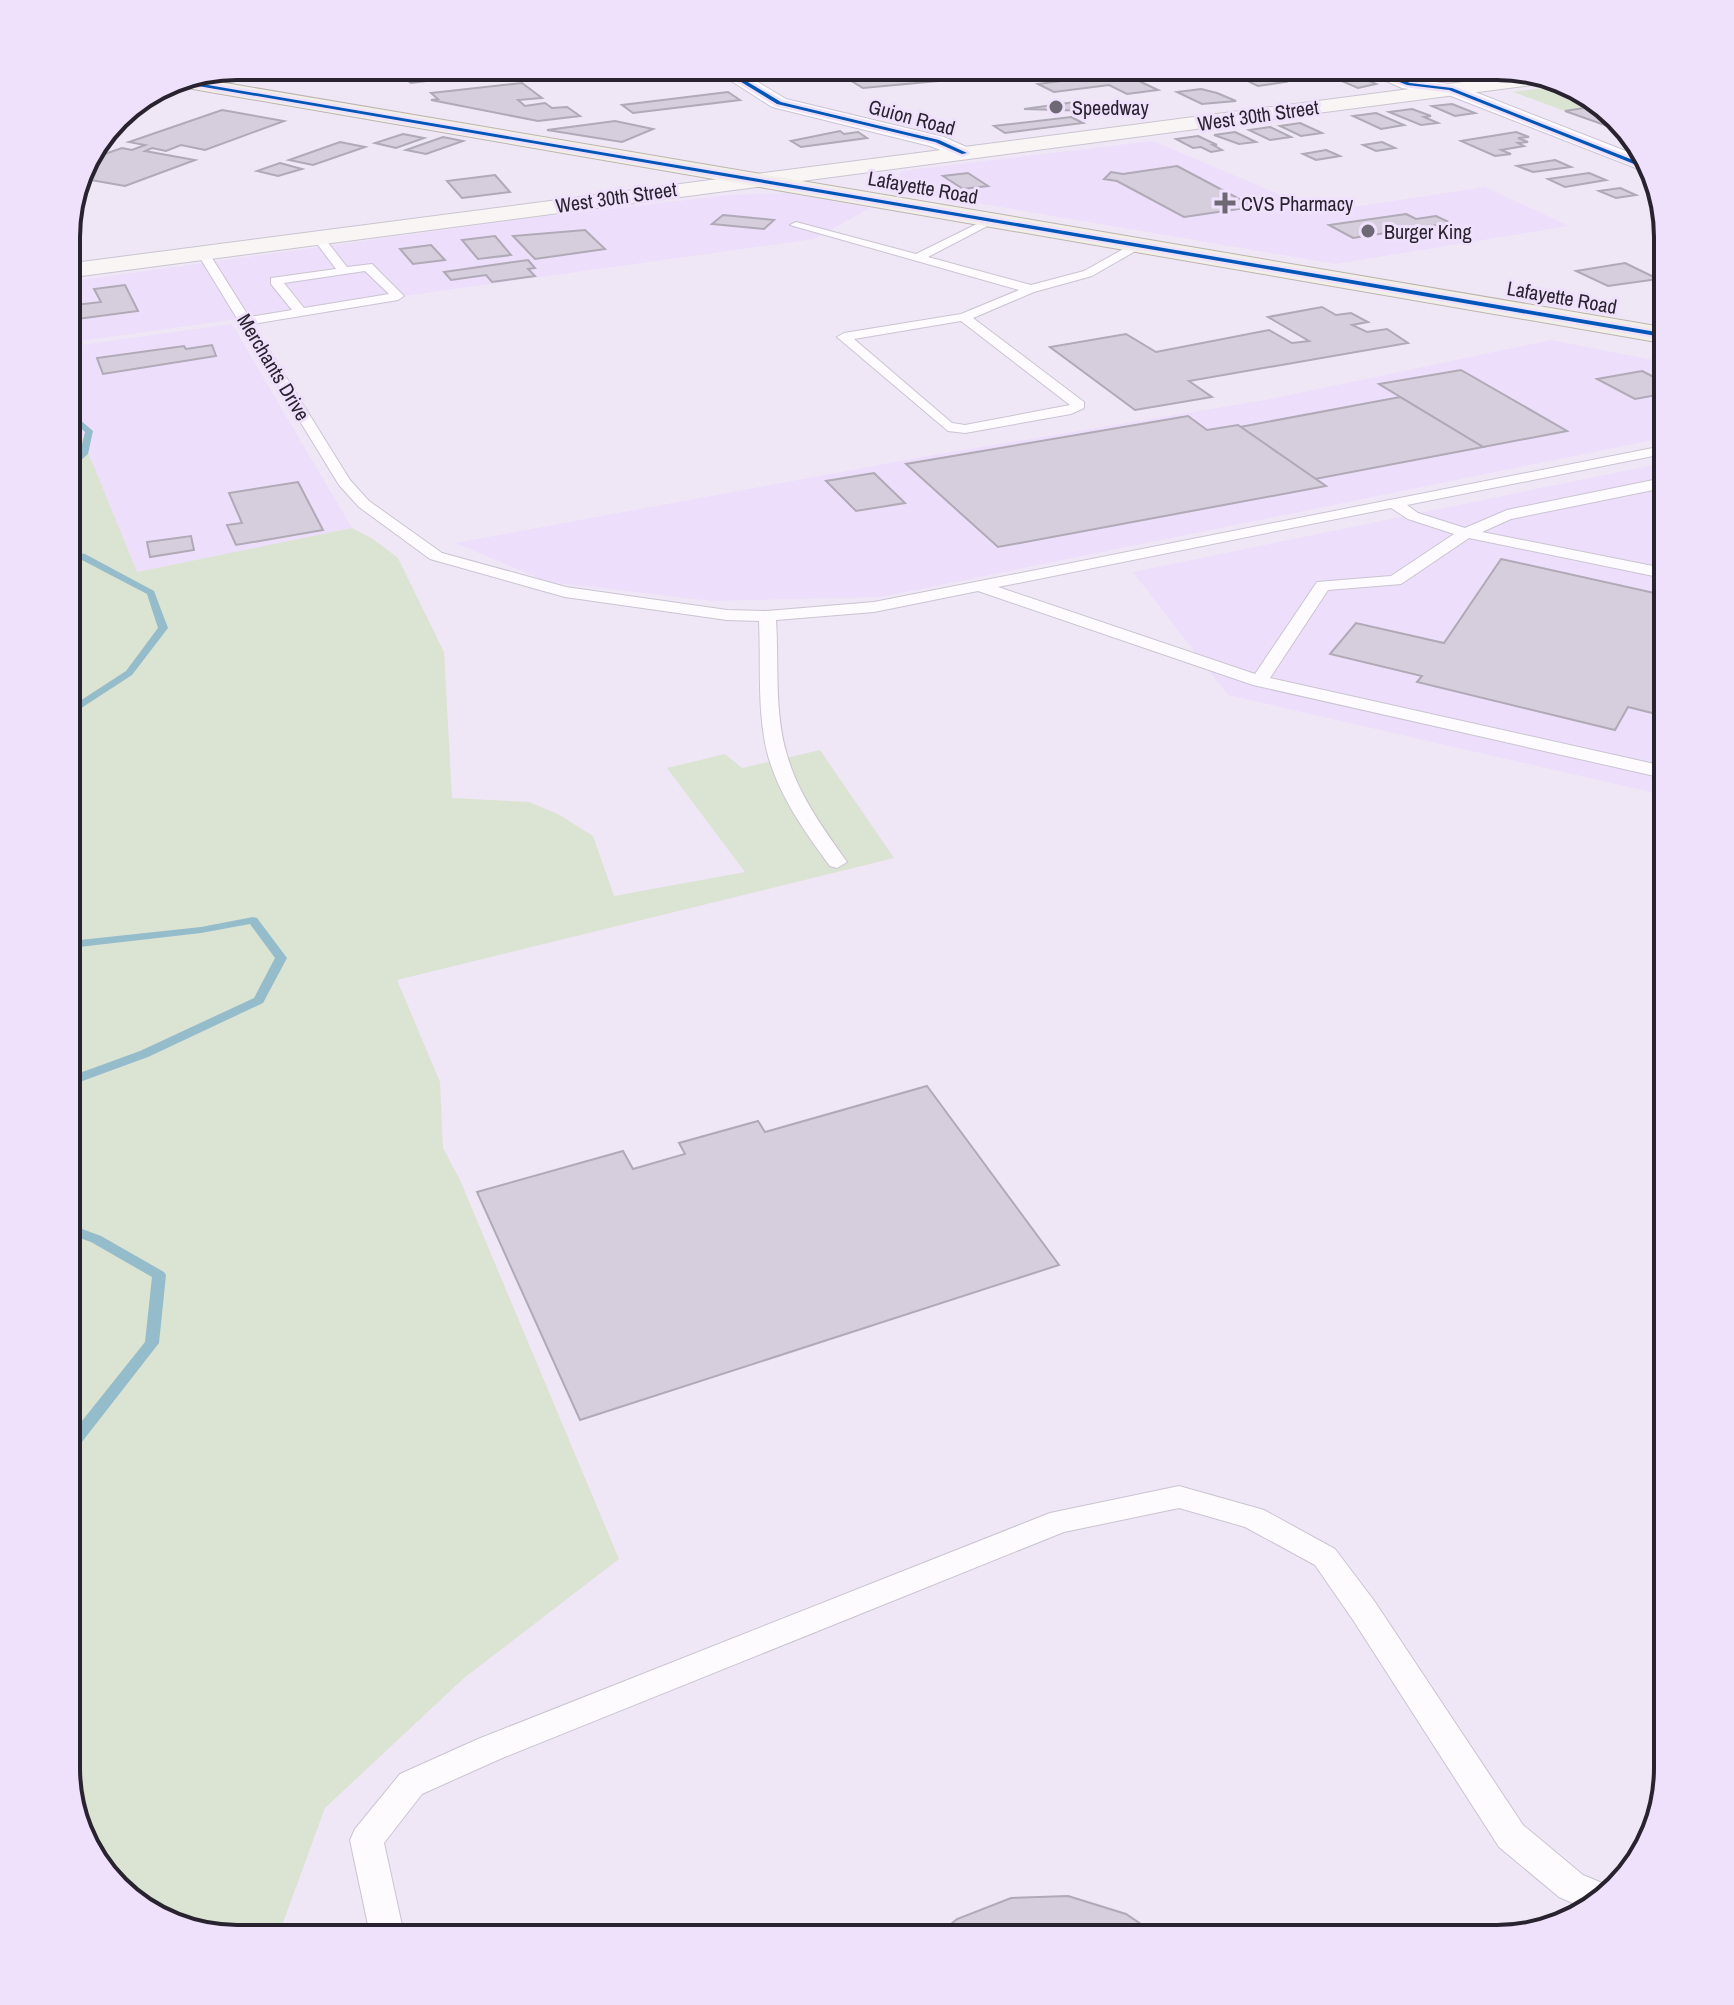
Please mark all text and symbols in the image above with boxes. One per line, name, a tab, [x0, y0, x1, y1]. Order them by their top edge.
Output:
street label: Guion Road	[866, 93, 958, 141]
street label: West 30th Street	[1196, 93, 1321, 137]
place label: Speedway	[1072, 94, 1149, 121]
marker: Speedway	[1047, 98, 1065, 116]
street label: Lafayette Road	[866, 164, 980, 210]
street label: West 30th Street	[554, 175, 679, 219]
place label: CVS Pharmacy	[1241, 190, 1354, 217]
marker: CVS Pharmacy	[1216, 194, 1234, 212]
place label: Burger King	[1384, 218, 1472, 245]
marker: Burger King	[1359, 222, 1377, 240]
street label: Lafayette Road	[1505, 274, 1619, 320]
street label: Merchants Drive	[231, 308, 317, 426]

